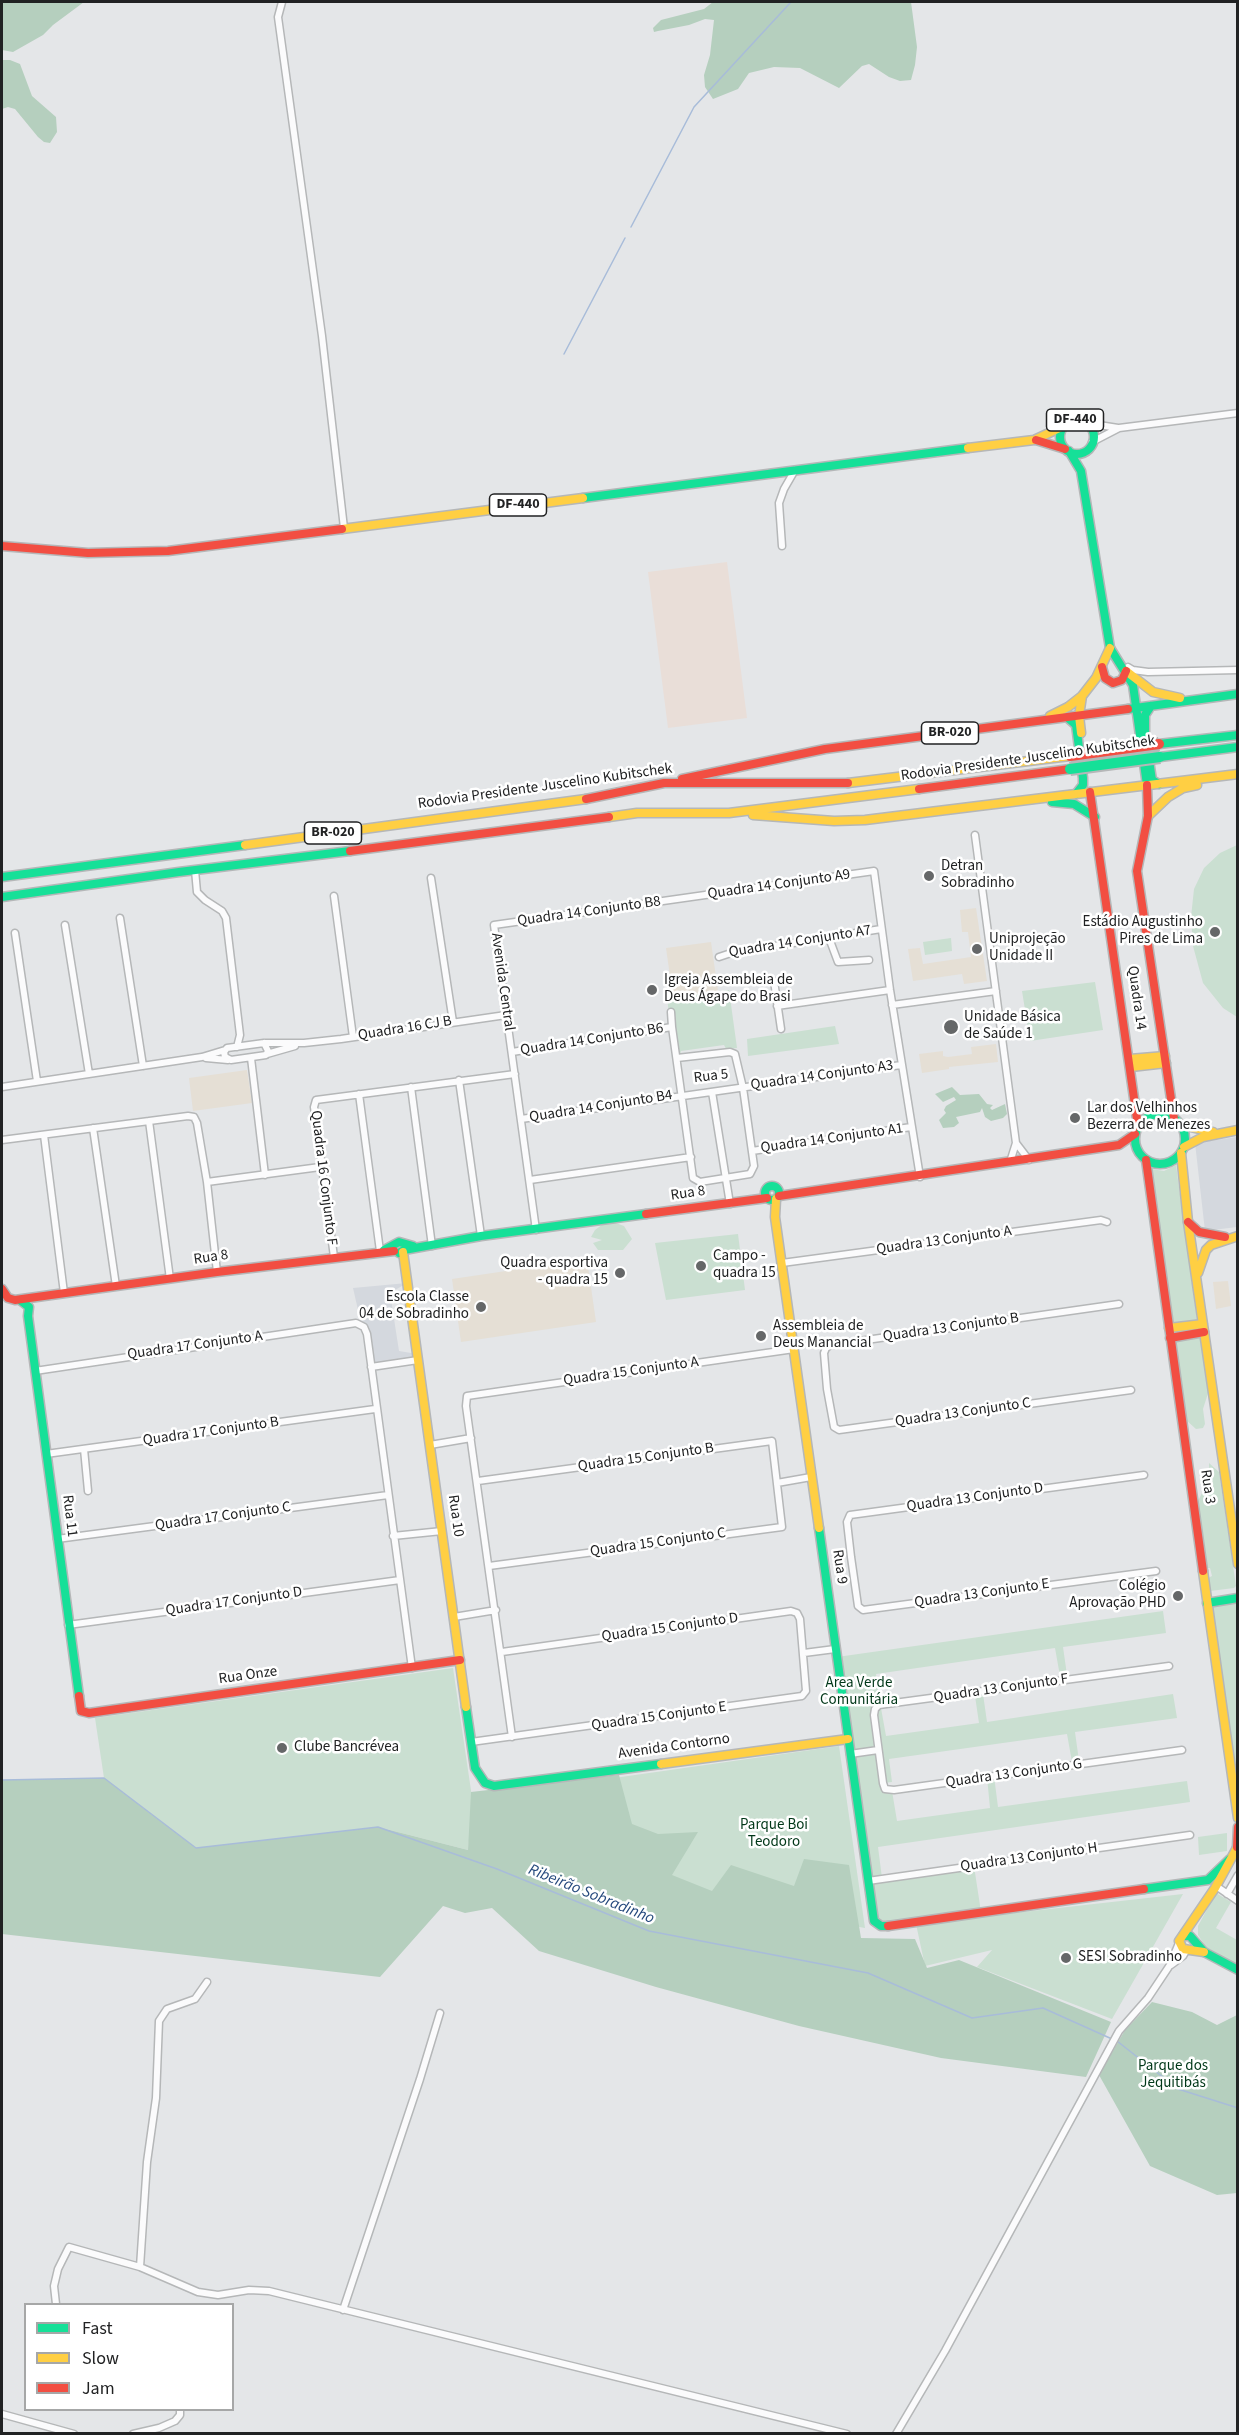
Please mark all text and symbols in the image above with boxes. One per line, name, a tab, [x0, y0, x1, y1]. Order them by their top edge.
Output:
road number: DF-440	[1046, 409, 1104, 431]
road number: DF-440	[490, 494, 546, 516]
road number: BR-020	[922, 722, 978, 744]
street label: Rodovia Presidente Juscelino Kubitschek	[900, 732, 1156, 786]
street label: Rodovia Presidente Juscelino Kubitschek	[417, 760, 673, 814]
road number: BR-020	[304, 822, 362, 844]
place label: Detran Sobradinho	[941, 858, 1014, 893]
street label: Quadra 14 Conjunto A9	[707, 866, 851, 904]
marker: Detran Sobradinho	[922, 869, 936, 883]
street label: Quadra 14 Conjunto B8	[516, 893, 662, 931]
place label: Estádio Augustinho Pires de Lima	[1082, 914, 1203, 949]
street label: Quadra 14 Conjunto A7	[728, 922, 872, 962]
marker: Estádio Augustinho Pires de Lima	[1208, 925, 1222, 939]
place label: Uniprojeção Unidade II	[989, 931, 1066, 966]
street label: Avenida Central	[486, 932, 518, 1032]
marker: Uniprojeção Unidade II	[970, 942, 984, 956]
street label: Quadra 14	[1123, 965, 1149, 1031]
place label: Igreja Assembleia de Deus Ágape do Brasi	[664, 972, 793, 1007]
marker: Igreja Assembleia de Deus Ágape do Brasi	[645, 983, 659, 997]
place label: Unidade Básica de Saúde 1	[964, 1009, 1061, 1044]
street label: Quadra 16 CJ B	[357, 1013, 453, 1045]
marker: Unidade Básica de Saúde 1	[942, 1018, 960, 1036]
street label: Quadra 14 Conjunto B6	[519, 1020, 665, 1060]
street label: Quadra 14 Conjunto A3	[750, 1057, 894, 1095]
street label: Rua 5	[693, 1066, 729, 1088]
street label: Quadra 14 Conjunto B4	[528, 1087, 674, 1127]
place label: Lar dos Velhinhos Bezerra de Menezes	[1087, 1100, 1210, 1135]
street label: Quadra 16 Conjunto F	[306, 1110, 340, 1246]
marker: Lar dos Velhinhos Bezerra de Menezes	[1068, 1111, 1082, 1125]
street label: Quadra 14 Conjunto A1	[760, 1120, 904, 1158]
street label: Rua 8	[670, 1183, 706, 1205]
street label: Quadra 13 Conjunto A	[875, 1223, 1013, 1259]
street label: Rua 8	[193, 1247, 229, 1269]
place label: Campo - quadra 15	[713, 1248, 776, 1283]
place label: Quadra esportiva - quadra 15	[500, 1255, 608, 1290]
marker: Campo - quadra 15	[694, 1259, 708, 1273]
marker: Quadra esportiva - quadra 15	[613, 1266, 627, 1280]
place label: Escola Classe 04 de Sobradinho	[359, 1289, 469, 1324]
marker: Escola Classe 04 de Sobradinho	[474, 1300, 488, 1314]
street label: Quadra 13 Conjunto B	[882, 1310, 1020, 1346]
place label: Assembleia de Deus Manancial	[773, 1318, 871, 1353]
street label: Quadra 17 Conjunto A	[126, 1328, 264, 1364]
marker: Assembleia de Deus Manancial	[754, 1329, 768, 1343]
street label: Quadra 15 Conjunto A	[562, 1354, 700, 1390]
street label: Quadra 13 Conjunto C	[894, 1395, 1032, 1431]
street label: Quadra 17 Conjunto B	[142, 1414, 280, 1450]
street label: Quadra 15 Conjunto B	[577, 1440, 715, 1476]
street label: Rua 3	[1196, 1469, 1218, 1505]
street label: Quadra 13 Conjunto D	[906, 1480, 1044, 1516]
street label: Rua 11	[57, 1494, 81, 1538]
street label: Rua 10	[443, 1494, 467, 1538]
street label: Quadra 17 Conjunto C	[154, 1499, 292, 1535]
street label: Quadra 15 Conjunto C	[589, 1525, 727, 1561]
street label: Rua 9	[828, 1549, 850, 1585]
street label: Quadra 13 Conjunto E	[913, 1576, 1051, 1612]
place label: Colégio Aprovação PHD	[1069, 1578, 1166, 1613]
street label: Quadra 17 Conjunto D	[165, 1584, 303, 1620]
marker: Colégio Aprovação PHD	[1171, 1589, 1185, 1603]
street label: Quadra 15 Conjunto D	[601, 1610, 739, 1646]
street label: Rua Onze	[217, 1663, 279, 1689]
street label: Quadra 13 Conjunto F	[933, 1671, 1069, 1707]
park label: Area Verde Comunitária	[820, 1675, 898, 1710]
street label: Quadra 15 Conjunto E	[590, 1699, 728, 1735]
street label: Avenida Contorno	[617, 1730, 731, 1764]
place label: Clube Bancrévea	[294, 1739, 399, 1757]
marker: Clube Bancrévea	[275, 1741, 289, 1755]
street label: Quadra 13 Conjunto G	[945, 1756, 1083, 1792]
park label: Parque Boi Teodoro	[740, 1817, 808, 1852]
street label: Quadra 13 Conjunto H	[959, 1839, 1099, 1877]
water label: Ribeirão Sobradinho	[525, 1861, 657, 1929]
place label: SESI Sobradinho	[1078, 1949, 1182, 1967]
marker: SESI Sobradinho	[1059, 1951, 1073, 1965]
park label: Parque dos Jequitibás	[1138, 2058, 1208, 2093]
legend	[24, 2303, 234, 2411]
text: Fast	[82, 2316, 113, 2341]
text: Slow	[82, 2346, 119, 2371]
text: Jam	[82, 2376, 115, 2401]

